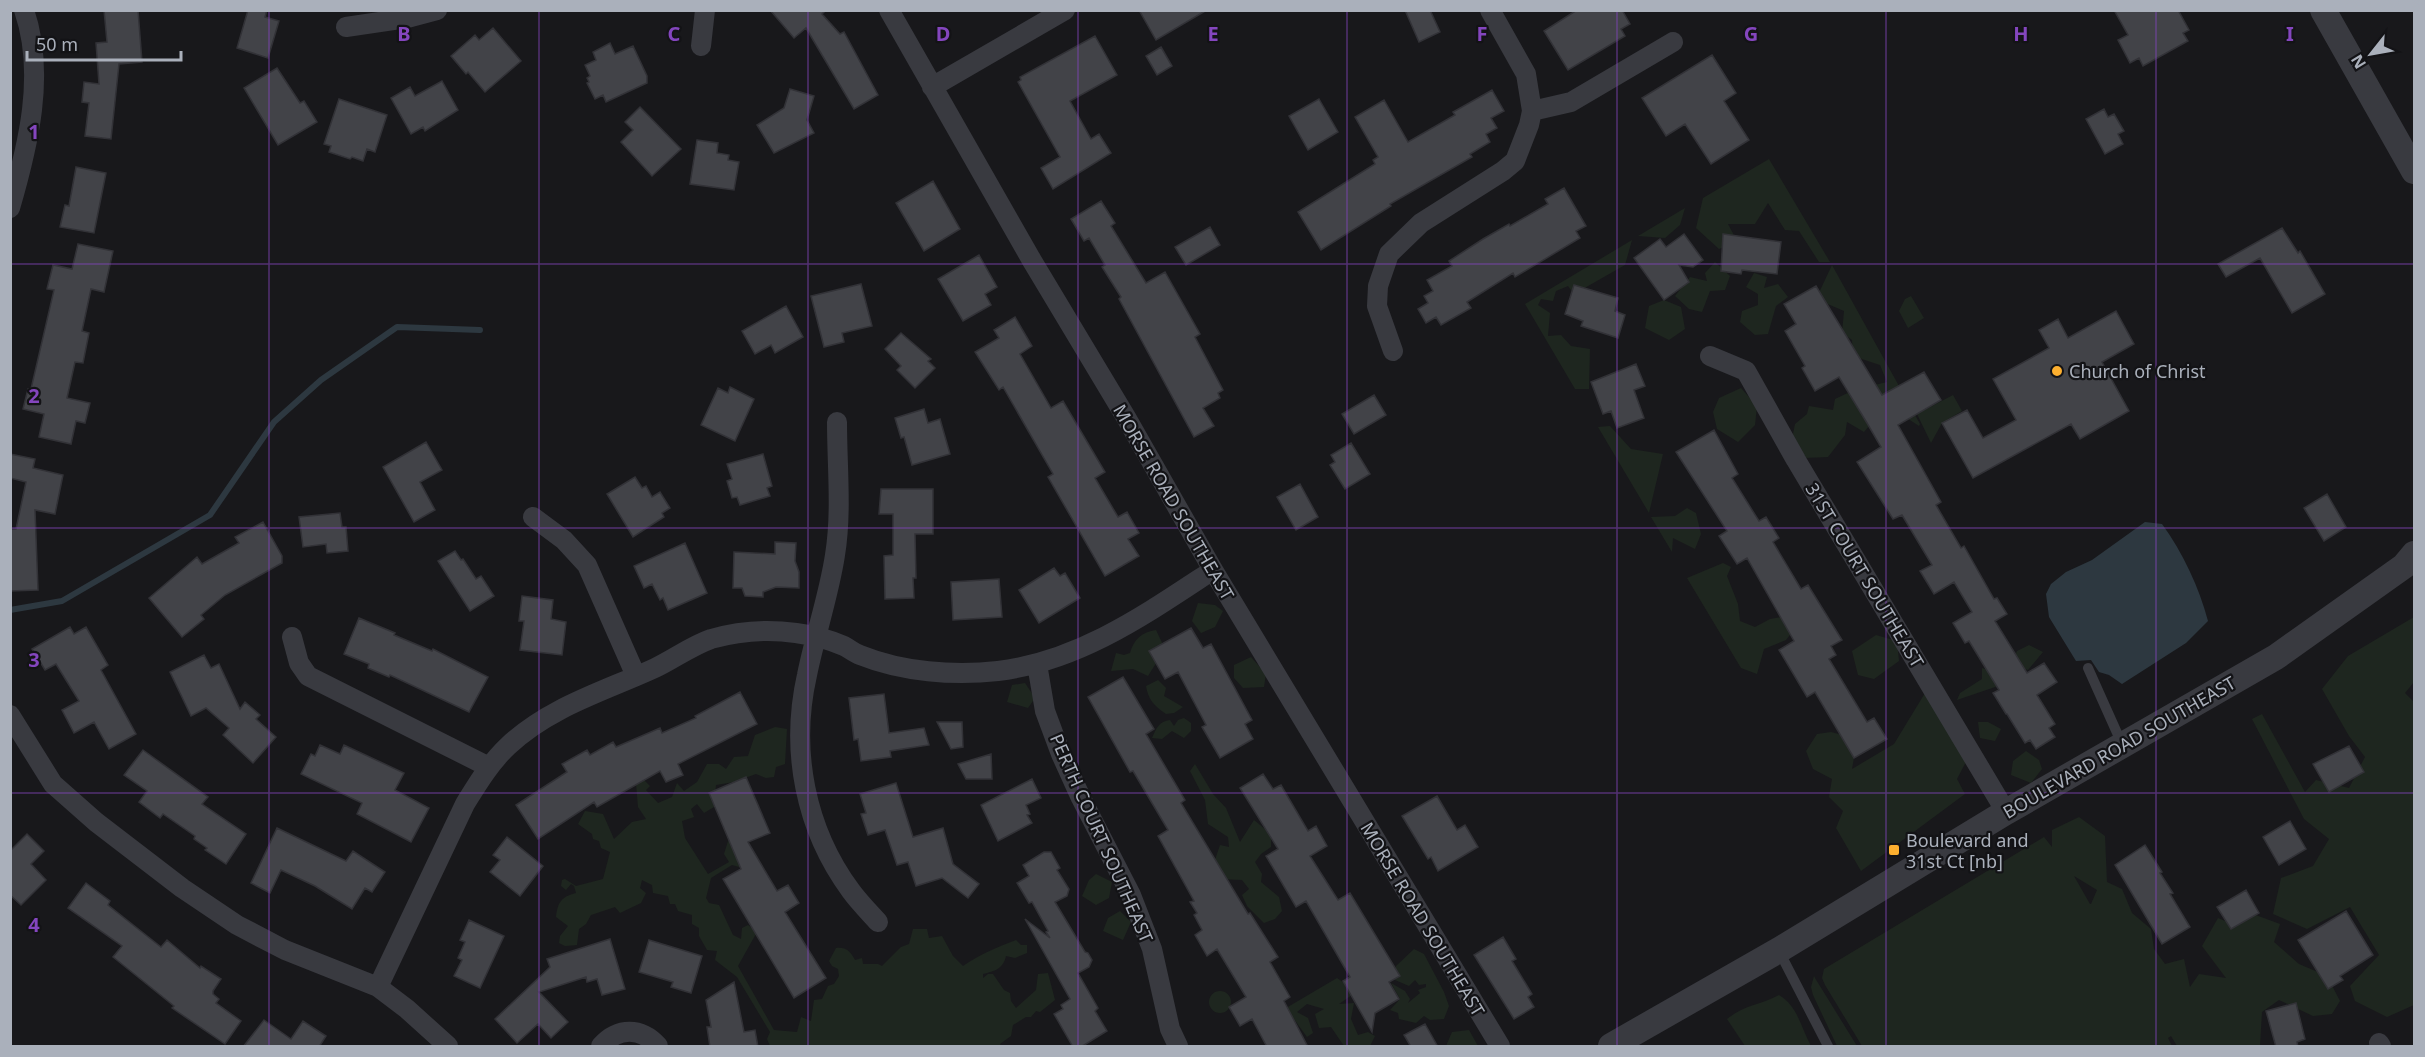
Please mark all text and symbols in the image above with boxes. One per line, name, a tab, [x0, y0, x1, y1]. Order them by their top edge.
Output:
text: B	[397, 20, 411, 47]
text: C	[668, 20, 681, 47]
text: D	[936, 20, 950, 47]
text: E	[1207, 20, 1219, 47]
text: F	[1477, 20, 1487, 47]
text: G	[1744, 20, 1758, 47]
text: H	[2013, 20, 2029, 47]
text: I	[2286, 20, 2294, 47]
scale bar	[27, 24, 182, 62]
north arrow	[2341, 24, 2401, 84]
text: 50 m	[36, 32, 78, 56]
text: N	[2345, 50, 2371, 73]
text: 1	[28, 118, 40, 145]
place label: Church of Christ	[2069, 359, 2206, 383]
marker: Church of Christ	[2050, 364, 2064, 378]
text: 2	[28, 382, 40, 409]
street label: MORSE ROAD SOUTHEAST	[1108, 400, 1240, 604]
street label: 31ST COURT SOUTHEAST	[1800, 478, 1930, 672]
text: 3	[28, 646, 40, 673]
street label: BOULEVARD ROAD SOUTHEAST	[1998, 670, 2240, 824]
street label: PERTH COURT SOUTHEAST	[1045, 730, 1159, 946]
street label: MORSE ROAD SOUTHEAST	[1355, 818, 1491, 1020]
place label: Boulevard and 31st Ct [nb]	[1906, 828, 2029, 873]
marker: Boulevard and 31st Ct [nb]	[1887, 843, 1901, 857]
text: 4	[28, 911, 40, 938]

